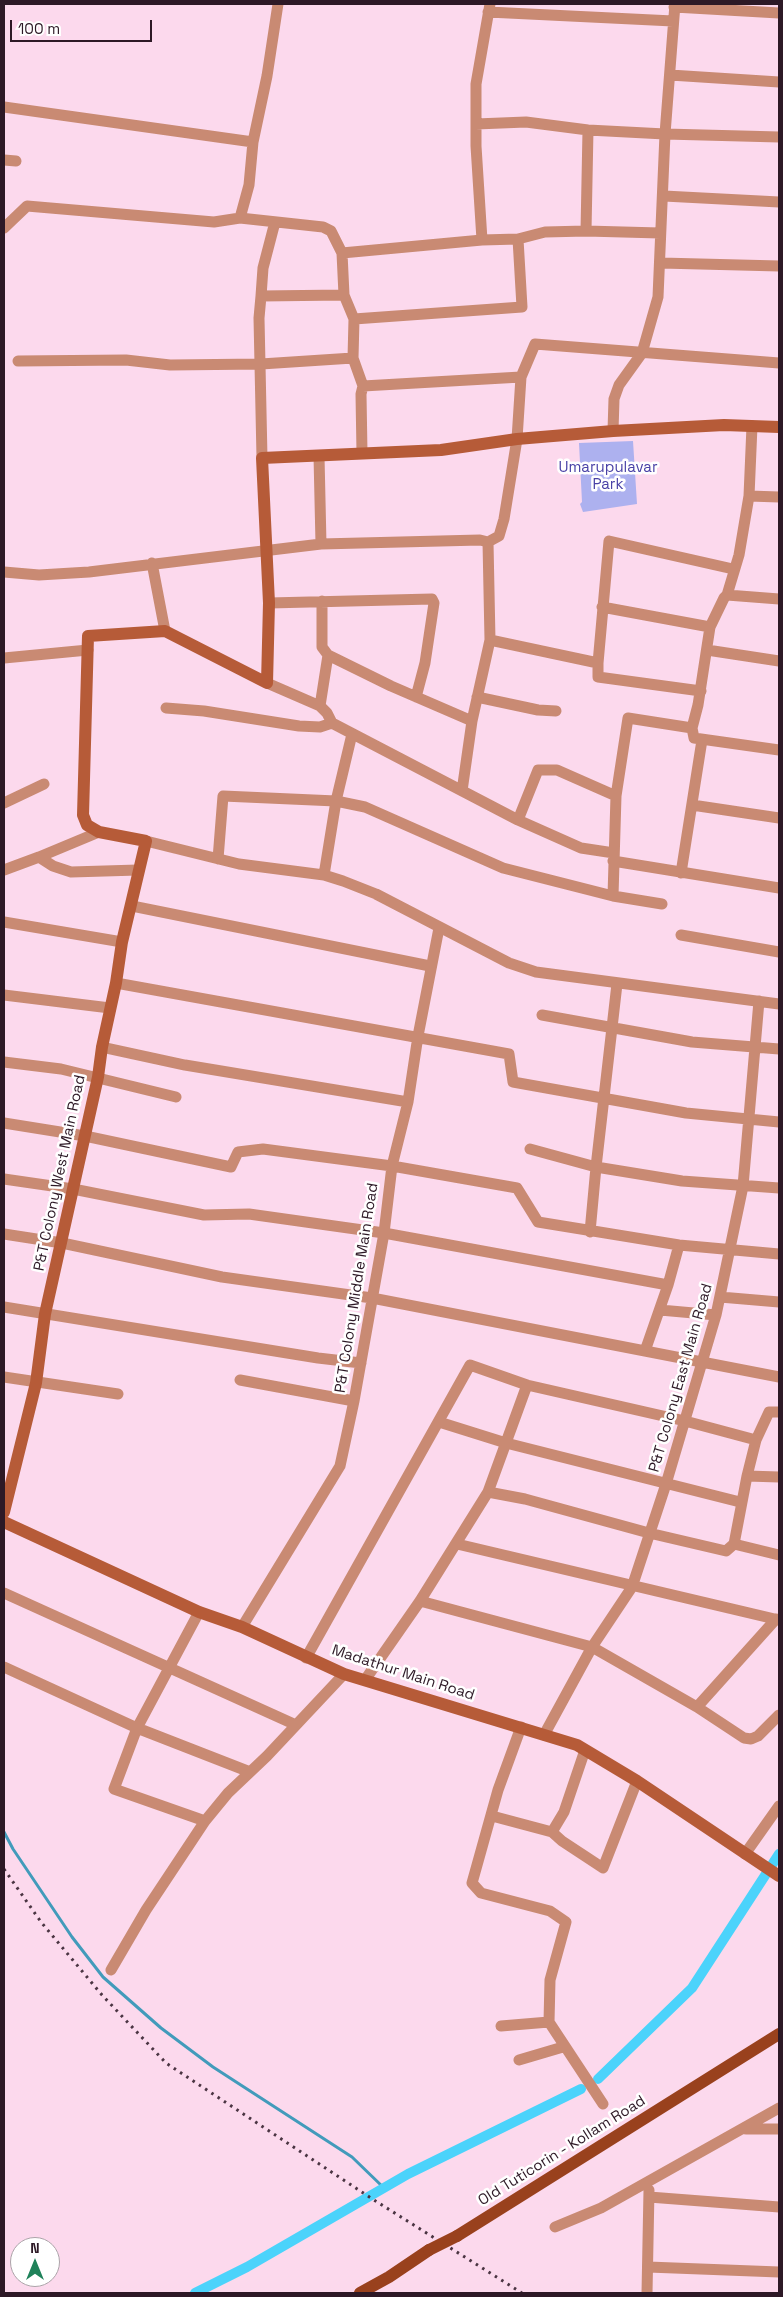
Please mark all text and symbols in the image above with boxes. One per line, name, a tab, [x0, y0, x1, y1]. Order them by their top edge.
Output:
scale bar	[12, 10, 155, 42]
text: 100 m	[18, 19, 60, 38]
park label: Umarupulavar Park	[558, 459, 658, 494]
street label: P&T Colony West Main Road	[30, 1073, 90, 1273]
street label: P&T Colony Middle Main Road	[332, 1182, 382, 1394]
street label: P&T Colony East Main Road	[645, 1282, 717, 1474]
street label: Madathur Main Road	[329, 1641, 477, 1705]
street label: Old Tuticorin - Kollam Road	[475, 2092, 649, 2210]
north arrow	[10, 2237, 60, 2287]
text: N	[30, 2239, 40, 2257]

